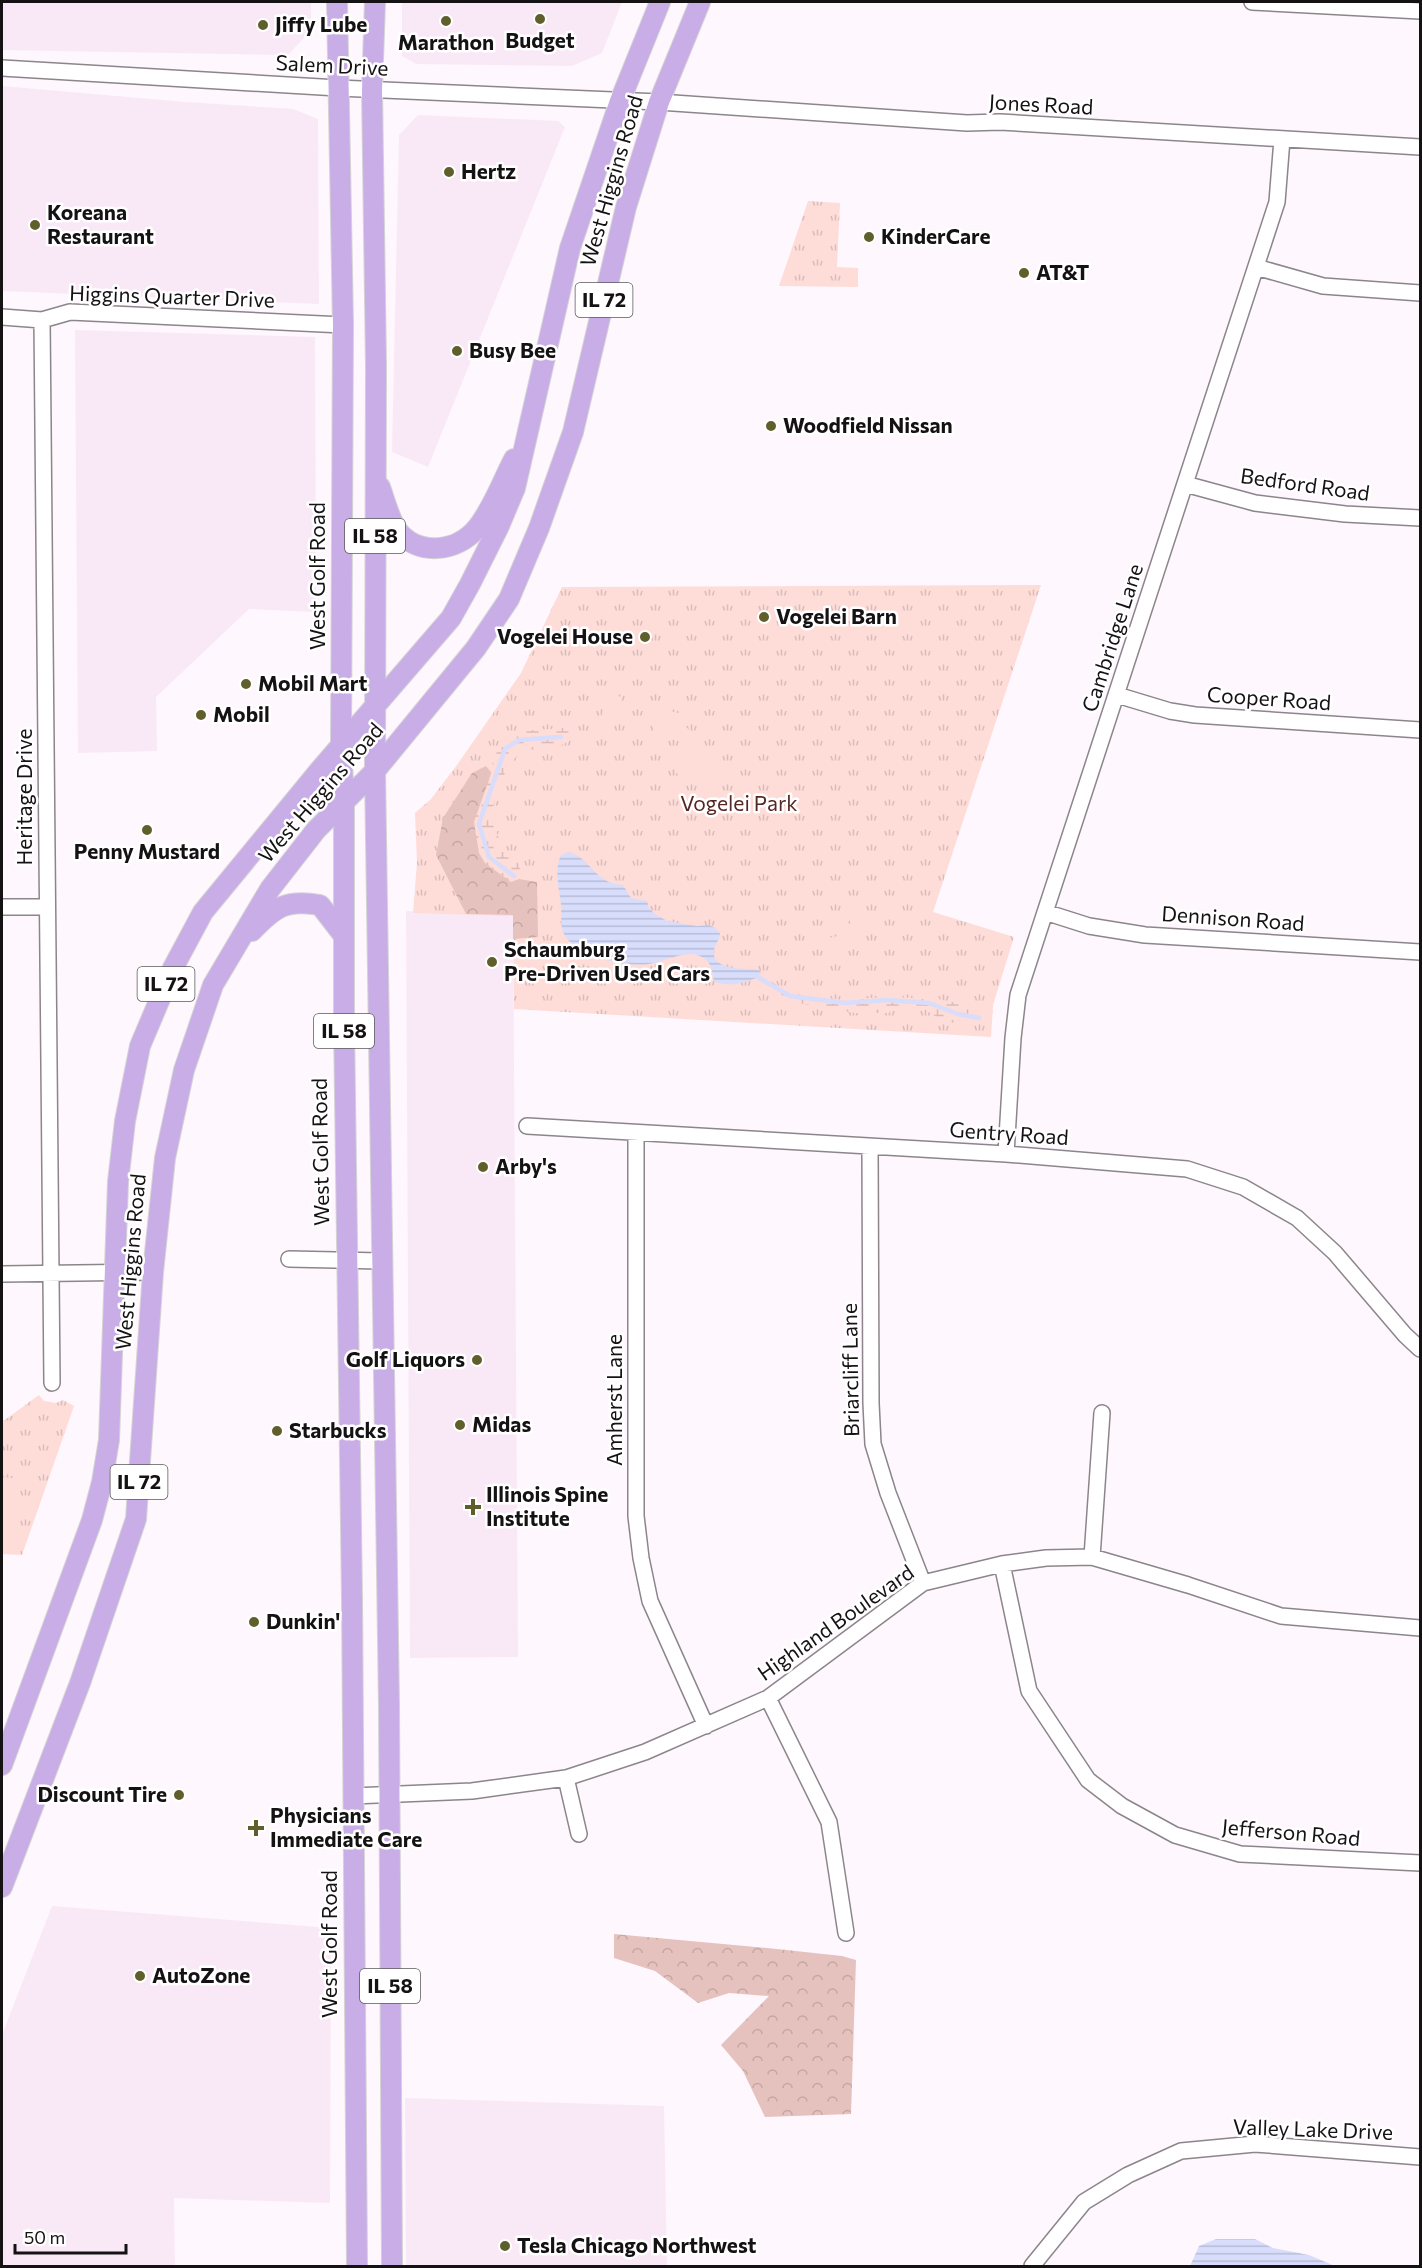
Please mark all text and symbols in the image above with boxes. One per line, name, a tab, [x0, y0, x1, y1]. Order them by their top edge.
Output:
place label: Jiffy Lube	[275, 11, 367, 36]
marker: Budget	[533, 12, 547, 26]
marker: Marathon	[439, 14, 453, 28]
marker: Jiffy Lube	[256, 18, 270, 32]
place label: Budget	[505, 27, 575, 52]
place label: Marathon	[398, 29, 494, 54]
street label: Salem Drive	[275, 49, 389, 80]
street label: Jones Road	[988, 88, 1094, 119]
street label: West Higgins Road	[574, 92, 647, 269]
place label: Hertz	[461, 158, 516, 183]
marker: Hertz	[442, 165, 456, 179]
place label: Koreana Restaurant	[47, 199, 154, 248]
marker: Koreana Restaurant	[28, 218, 42, 232]
place label: KinderCare	[881, 223, 991, 248]
marker: KinderCare	[862, 230, 876, 244]
place label: AT&T	[1036, 259, 1090, 284]
marker: AT&T	[1017, 266, 1031, 280]
street label: Higgins Quarter Drive	[69, 279, 275, 312]
road number: IL 72	[576, 283, 632, 317]
place label: Busy Bee	[469, 337, 556, 362]
marker: Busy Bee	[450, 344, 464, 358]
place label: Woodfield Nissan	[783, 412, 953, 437]
marker: Woodfield Nissan	[764, 419, 778, 433]
street label: Bedford Road	[1239, 462, 1371, 505]
street label: West Golf Road	[304, 502, 329, 650]
road number: IL 58	[345, 519, 405, 553]
street label: Cambridge Lane	[1076, 560, 1147, 715]
place label: Vogelei Barn	[776, 603, 897, 628]
marker: Vogelei Barn	[757, 610, 771, 624]
place label: Vogelei House	[497, 623, 633, 648]
marker: Vogelei House	[638, 630, 652, 644]
place label: Mobil Mart	[258, 670, 367, 695]
marker: Mobil Mart	[239, 677, 253, 691]
street label: Cooper Road	[1206, 681, 1332, 714]
place label: Mobil	[213, 701, 270, 726]
marker: Mobil	[194, 708, 208, 722]
street label: West Higgins Road	[252, 717, 387, 867]
street label: Heritage Drive	[11, 728, 36, 866]
park label: Vogelei Park	[680, 790, 798, 815]
marker: Penny Mustard	[140, 823, 154, 837]
place label: Penny Mustard	[74, 838, 220, 863]
street label: Dennison Road	[1161, 900, 1305, 935]
place label: Schaumburg Pre-Driven Used Cars	[504, 936, 710, 985]
marker: Schaumburg Pre-Driven Used Cars	[485, 955, 499, 969]
road number: IL 72	[138, 967, 195, 1001]
road number: IL 58	[314, 1014, 374, 1048]
street label: West Golf Road	[306, 1078, 333, 1226]
street label: Gentry Road	[949, 1116, 1070, 1149]
place label: Arby's	[495, 1153, 557, 1178]
marker: Arby's	[476, 1160, 490, 1174]
street label: West Higgins Road	[109, 1173, 150, 1351]
street label: Briarcliff Lane	[836, 1303, 863, 1437]
street label: Amherst Lane	[601, 1334, 626, 1466]
place label: Golf Liquors	[346, 1346, 465, 1371]
marker: Golf Liquors	[470, 1353, 484, 1367]
place label: Midas	[472, 1411, 531, 1436]
place label: Starbucks	[289, 1417, 387, 1442]
marker: Midas	[453, 1418, 467, 1432]
marker: Starbucks	[270, 1424, 284, 1438]
road number: IL 72	[110, 1465, 168, 1499]
place label: Illinois Spine Institute	[486, 1481, 608, 1530]
marker: Illinois Spine Institute	[464, 1498, 482, 1516]
street label: Highland Boulevard	[752, 1559, 918, 1685]
place label: Dunkin'	[266, 1608, 340, 1633]
marker: Dunkin'	[247, 1615, 261, 1629]
place label: Discount Tire	[37, 1781, 167, 1806]
marker: Discount Tire	[172, 1788, 186, 1802]
place label: Physicians Immediate Care	[270, 1802, 422, 1851]
street label: Jefferson Road	[1221, 1813, 1361, 1850]
marker: Physicians Immediate Care	[247, 1819, 265, 1837]
street label: West Golf Road	[316, 1870, 341, 2018]
place label: AutoZone	[152, 1962, 250, 1987]
marker: AutoZone	[133, 1969, 147, 1983]
road number: IL 58	[360, 1969, 420, 2003]
street label: Valley Lake Drive	[1232, 2113, 1394, 2144]
scale bar	[15, 2217, 126, 2255]
text: 50 m	[24, 2226, 65, 2248]
place label: Tesla Chicago Northwest	[517, 2232, 757, 2257]
marker: Tesla Chicago Northwest	[498, 2239, 512, 2253]

